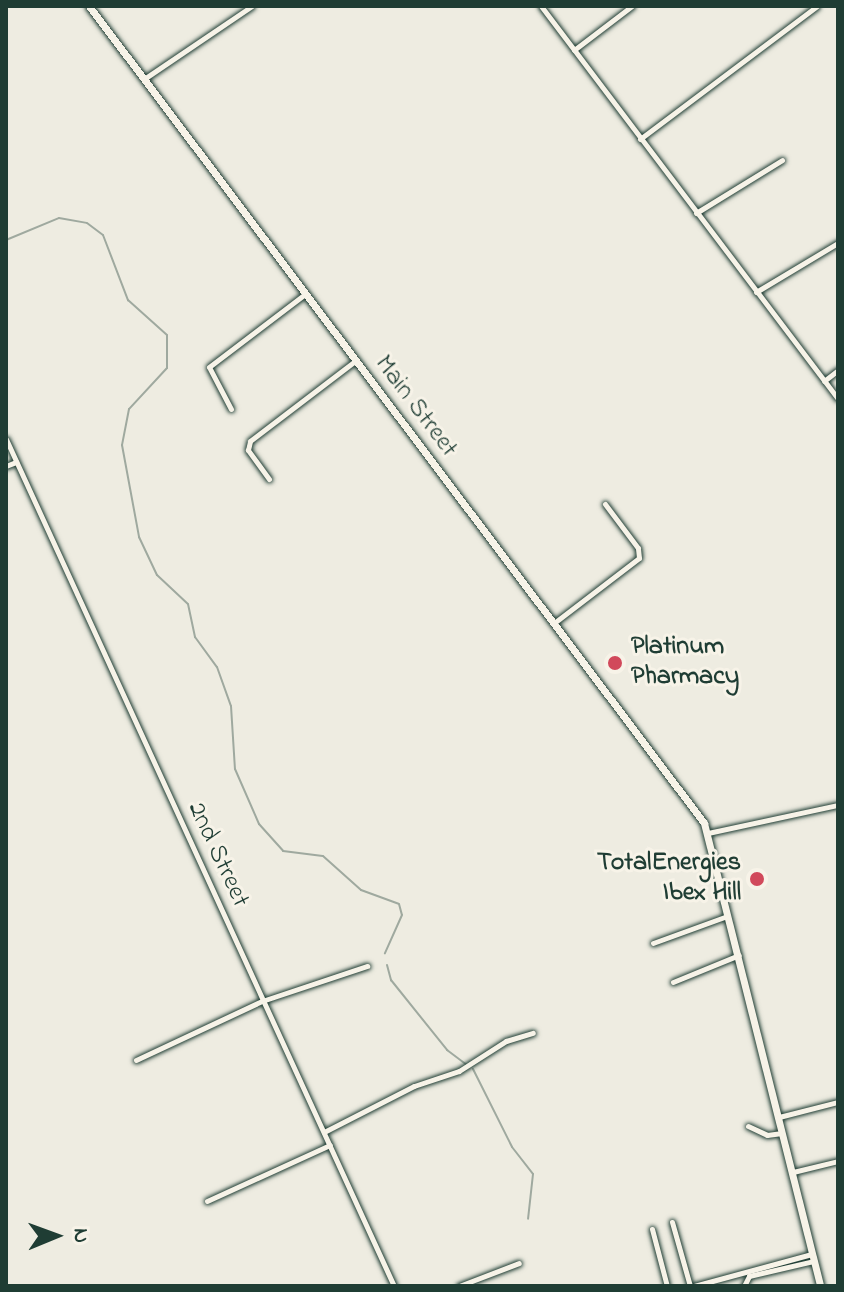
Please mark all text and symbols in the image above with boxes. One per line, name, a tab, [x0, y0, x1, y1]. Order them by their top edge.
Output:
street label: Main Street	[367, 350, 463, 464]
place label: Platinum Pharmacy	[631, 632, 739, 694]
marker: Platinum Pharmacy	[606, 654, 624, 672]
street label: 2nd Street	[179, 797, 255, 913]
place label: TotalEnergies Ibex Hill	[597, 848, 741, 910]
marker: TotalEnergies Ibex Hill	[748, 870, 766, 888]
north arrow	[16, 1196, 96, 1276]
text: N	[64, 1228, 96, 1243]

